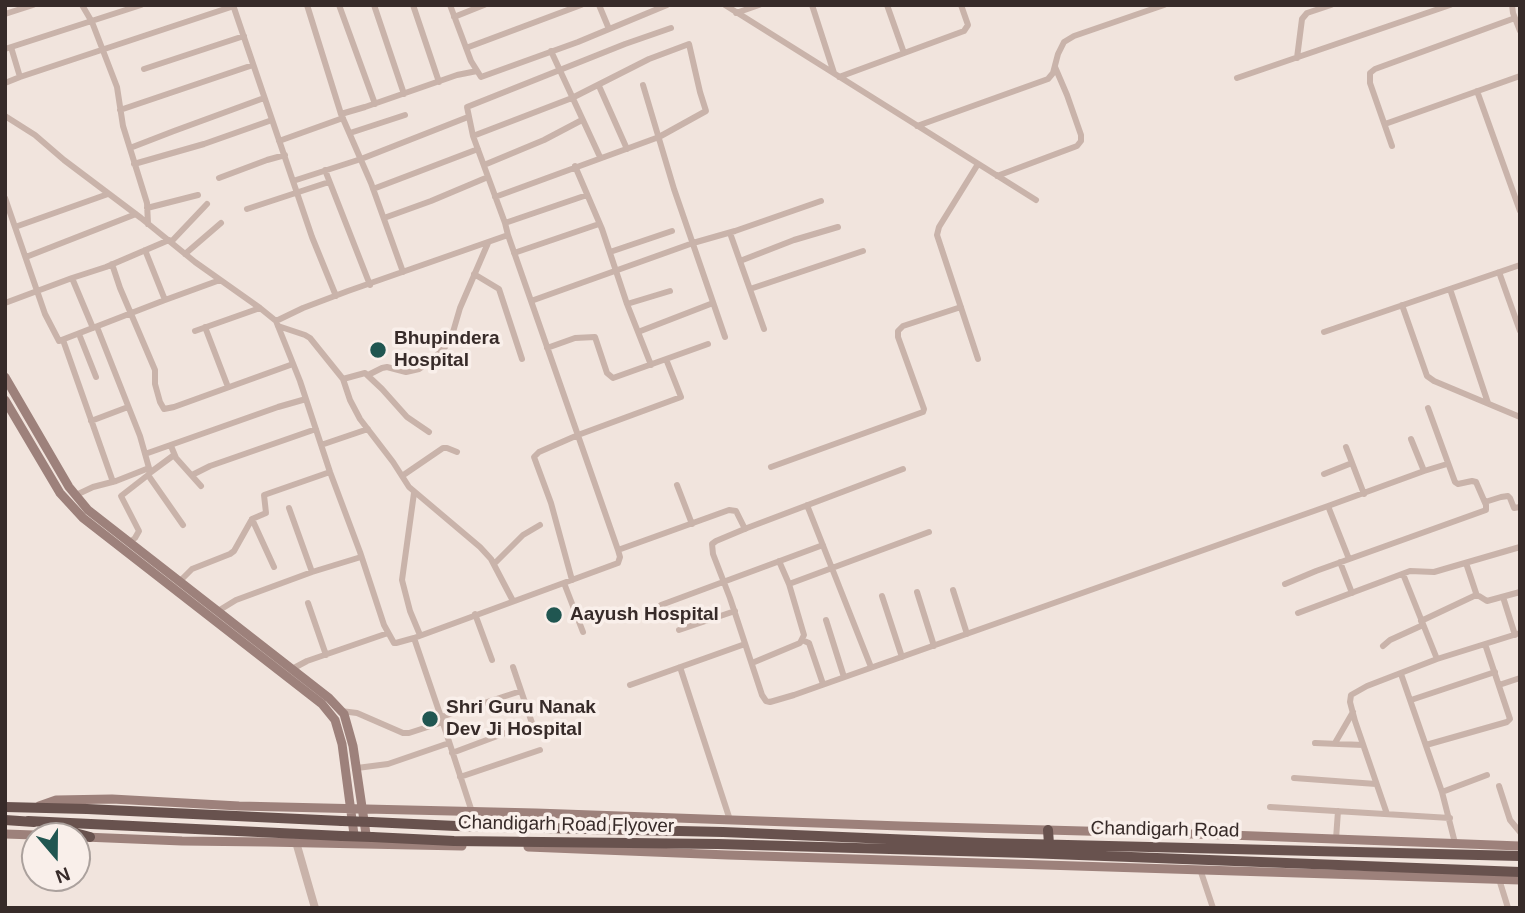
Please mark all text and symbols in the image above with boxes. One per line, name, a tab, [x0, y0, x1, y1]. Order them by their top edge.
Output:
place label: Bhupindera Hospital	[394, 328, 500, 372]
marker: Bhupindera Hospital	[368, 340, 388, 360]
place label: Aayush Hospital	[570, 604, 719, 626]
marker: Aayush Hospital	[544, 605, 564, 625]
place label: Shri Guru Nanak Dev Ji Hospital	[446, 697, 596, 741]
marker: Shri Guru Nanak Dev Ji Hospital	[420, 709, 440, 729]
street label: Chandigarh Road Flyover	[458, 812, 674, 838]
street label: Chandigarh Road	[1090, 817, 1240, 843]
north arrow	[21, 822, 91, 892]
text: N	[53, 863, 73, 888]

